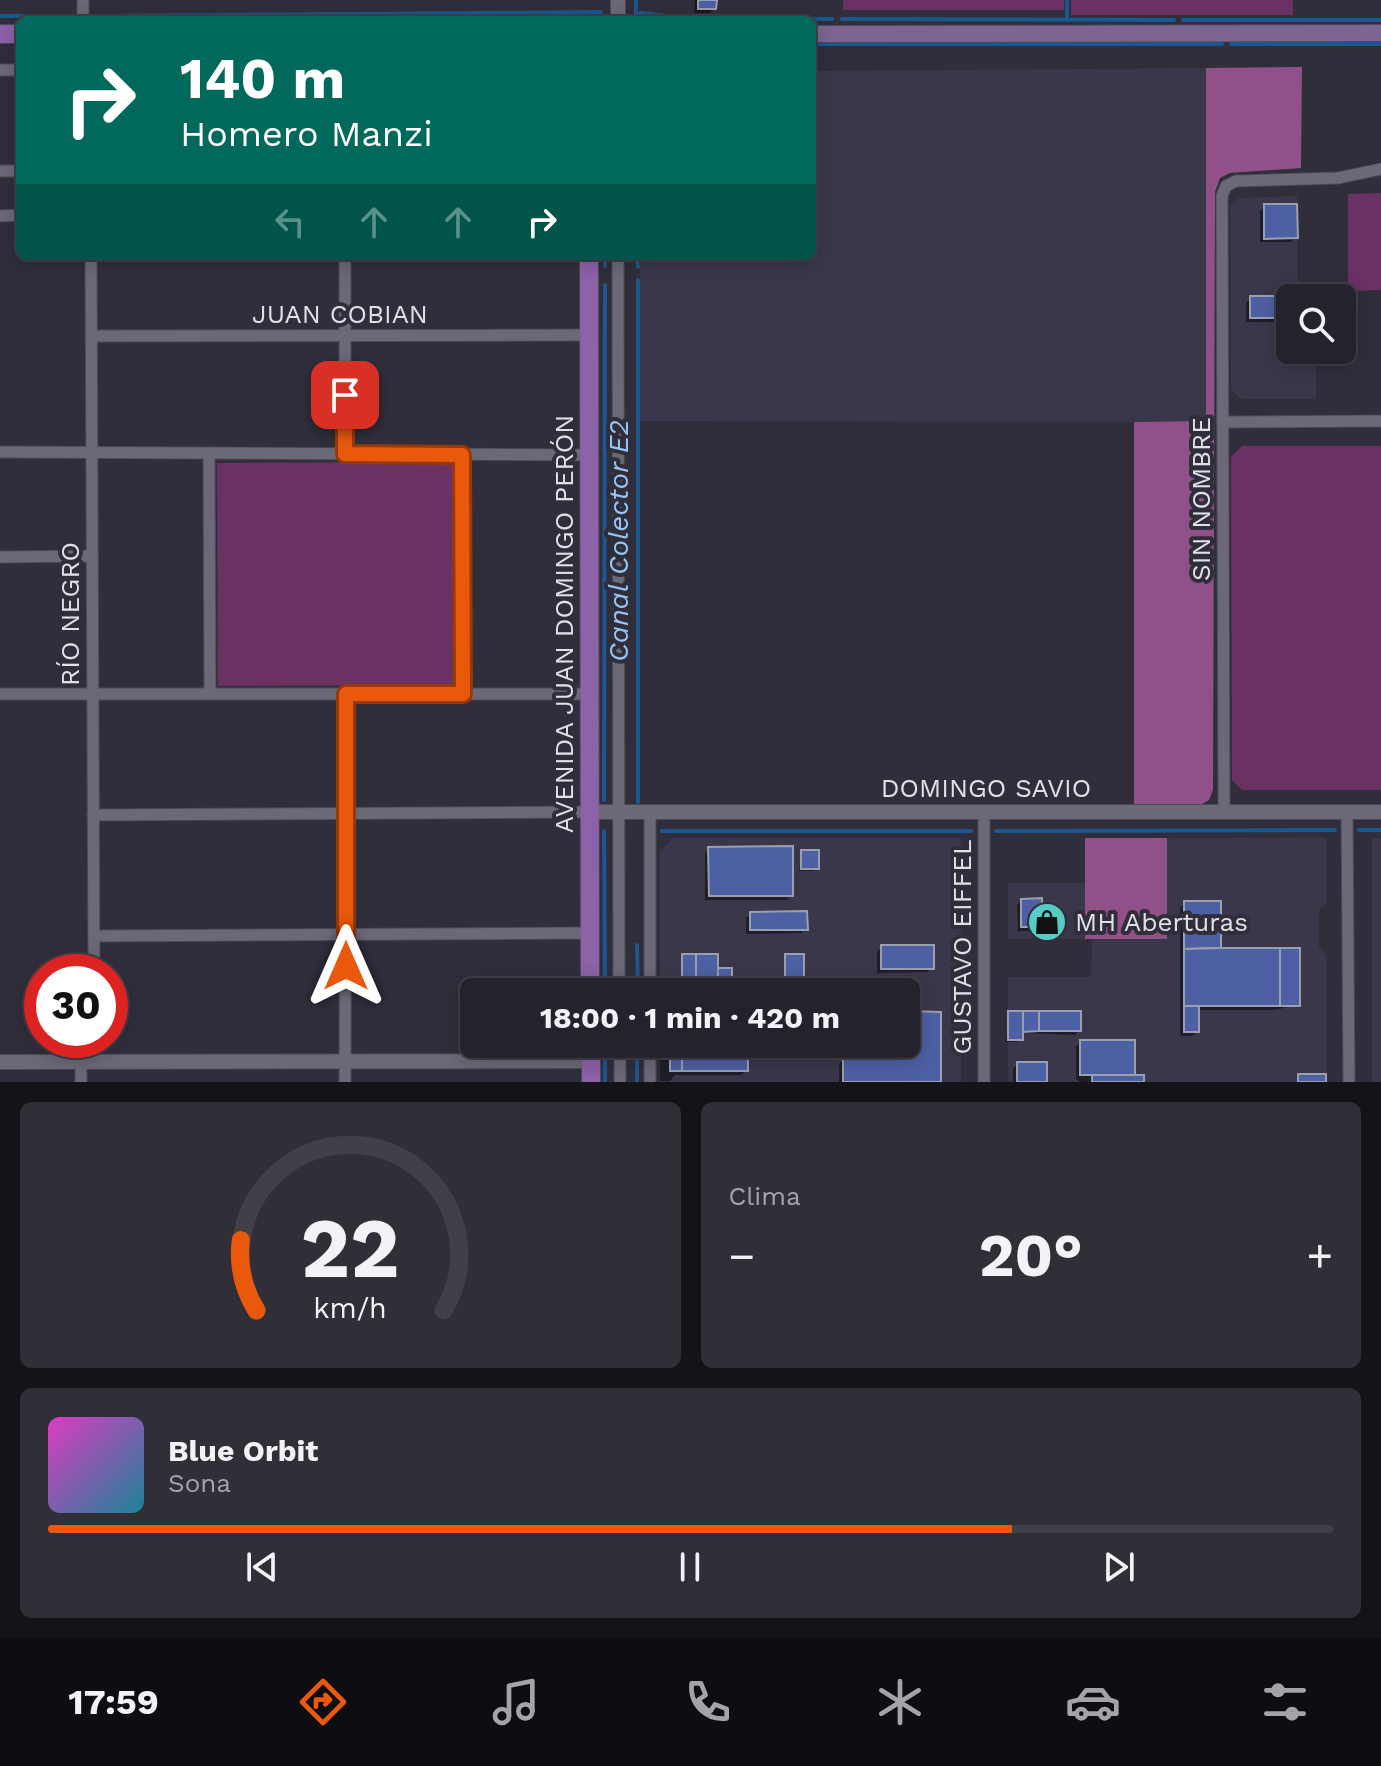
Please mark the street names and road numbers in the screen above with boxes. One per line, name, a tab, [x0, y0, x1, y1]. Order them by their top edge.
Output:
street label: JUAN COBIAN	[252, 299, 428, 329]
street label: AVENIDA JUAN DOMINGO PERÓN	[549, 415, 579, 833]
street label: SIN NOMBRE	[1186, 417, 1216, 581]
street label: RÍO NEGRO	[55, 542, 85, 686]
street label: DOMINGO SAVIO	[881, 773, 1091, 803]
street label: GUSTAVO EIFFEL	[947, 840, 977, 1054]

